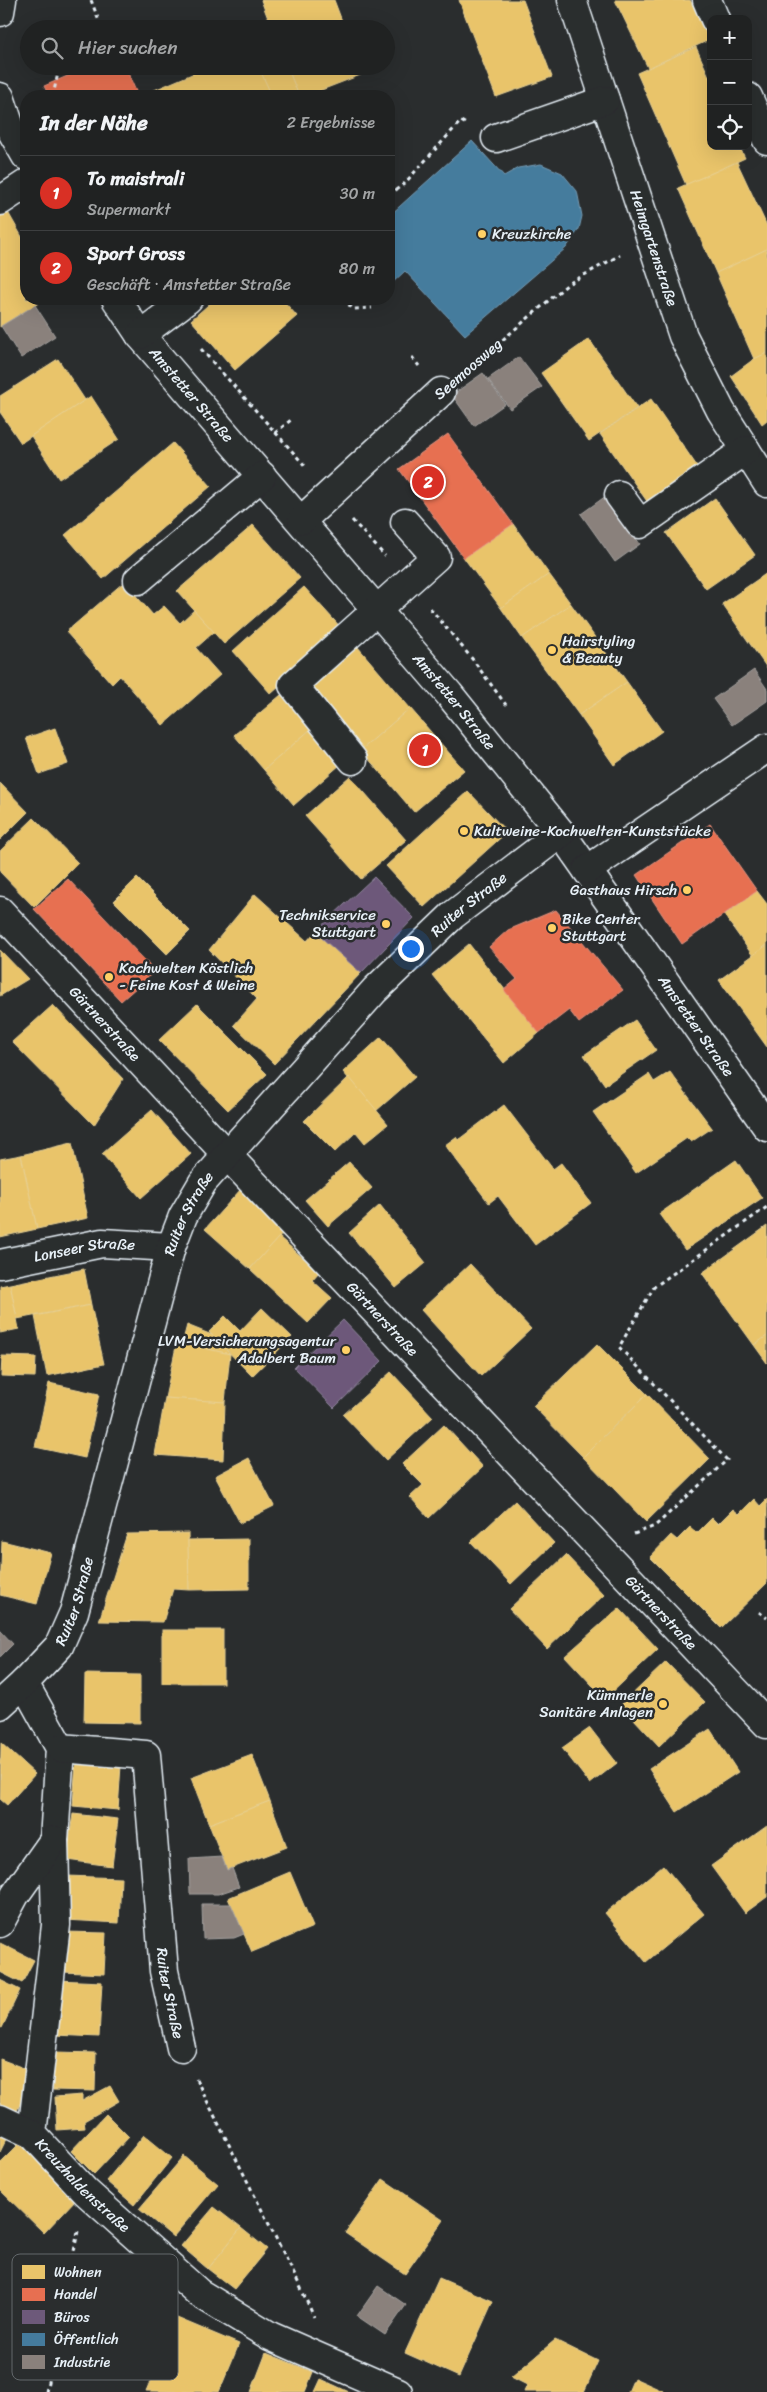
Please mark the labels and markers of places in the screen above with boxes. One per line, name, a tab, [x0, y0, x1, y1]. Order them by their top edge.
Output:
place label: Kreuzkirche	[492, 221, 572, 247]
marker: Kreuzkirche	[476, 228, 488, 240]
pin: 2	[412, 463, 444, 501]
place label: Hairstyling & Beauty	[562, 628, 636, 671]
marker: Hairstyling & Beauty	[546, 644, 558, 656]
pin: 1	[409, 731, 441, 769]
place label: Kultweine-Kochwelten-Kunststücke	[474, 818, 711, 844]
marker: Kultweine-Kochwelten-Kunststücke	[458, 825, 470, 837]
place label: Gasthaus Hirsch	[570, 877, 677, 903]
marker: Gasthaus Hirsch	[681, 884, 693, 896]
place label: Technikservice Stuttgart	[279, 902, 376, 945]
place label: Bike Center Stuttgart	[562, 906, 641, 949]
marker: Technikservice Stuttgart	[380, 918, 392, 930]
marker: Bike Center Stuttgart	[546, 922, 558, 934]
place label: Kochwelten Köstlich - Feine Kost & Weine	[119, 955, 255, 998]
marker: Kochwelten Köstlich - Feine Kost & Weine	[103, 971, 115, 983]
place label: LVM-Versicherungsagentur Adalbert Baum	[158, 1328, 337, 1371]
marker: LVM-Versicherungsagentur Adalbert Baum	[340, 1344, 352, 1356]
place label: Kümmerle Sanitäre Anlagen	[539, 1682, 653, 1725]
marker: Kümmerle Sanitäre Anlagen	[657, 1698, 669, 1710]

